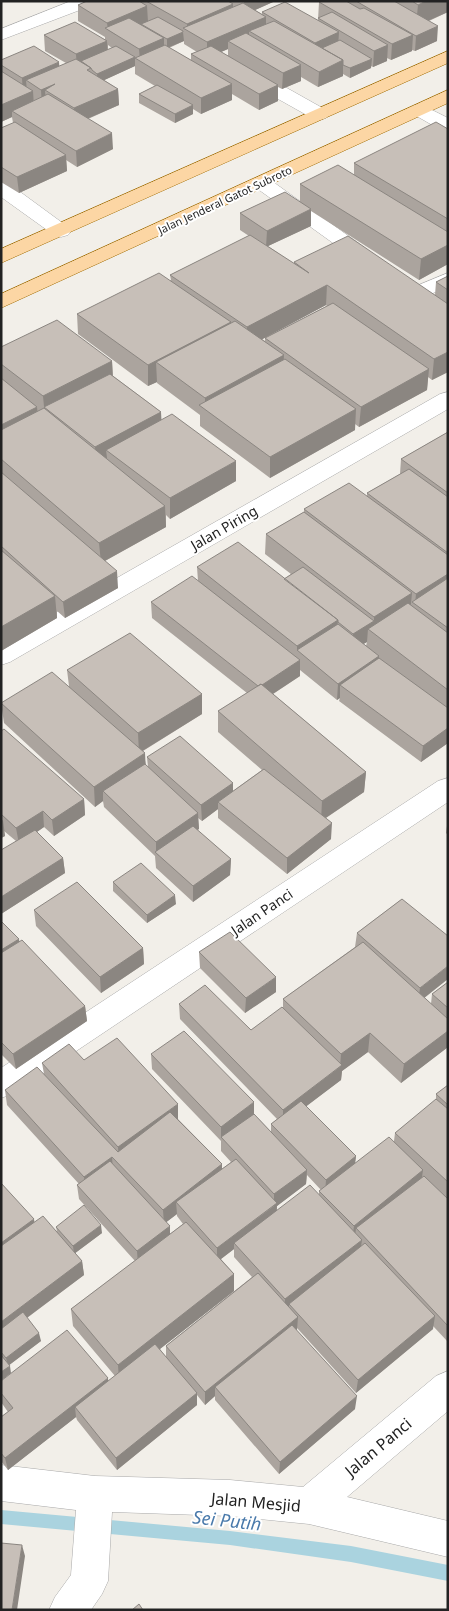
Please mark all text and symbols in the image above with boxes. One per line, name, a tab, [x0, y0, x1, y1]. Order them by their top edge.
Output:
street label: Jalan Jenderal Gatot Subroto	[155, 162, 294, 238]
street label: Jalan Piring	[185, 501, 261, 555]
street label: Jalan Panci	[225, 884, 296, 940]
street label: Jalan Panci	[338, 1413, 416, 1483]
street label: Jalan Mesjid	[208, 1487, 302, 1517]
water label: Sei Putih	[192, 1504, 263, 1536]

